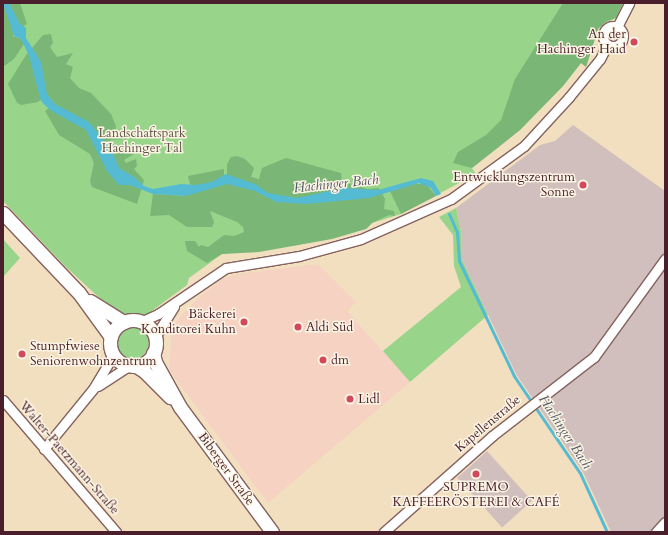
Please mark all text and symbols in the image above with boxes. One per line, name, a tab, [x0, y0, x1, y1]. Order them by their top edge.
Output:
place label: An der Hachinger Haid	[537, 27, 626, 58]
marker: An der Hachinger Haid	[629, 37, 639, 47]
park label: Landschaftspark Hachinger Tal	[98, 126, 186, 157]
place label: Entwicklungszentrum Sonne	[453, 170, 575, 201]
water label: Hachinger Bach	[293, 171, 379, 197]
marker: Entwicklungszentrum Sonne	[578, 180, 588, 190]
place label: Bäckerei Konditorei Kuhn	[141, 307, 236, 338]
marker: Bäckerei Konditorei Kuhn	[239, 317, 249, 327]
place label: Aldi Süd	[306, 319, 353, 335]
marker: Aldi Süd	[293, 322, 303, 332]
place label: Stumpfwiese Seniorenwohnzentrum	[30, 339, 157, 370]
marker: Stumpfwiese Seniorenwohnzentrum	[17, 349, 27, 359]
place label: dm	[331, 352, 349, 368]
marker: dm	[318, 355, 328, 365]
place label: Lidl	[358, 391, 380, 407]
street label: Kapellenstraße	[452, 392, 524, 456]
water label: Hachinger Bach	[535, 392, 595, 472]
marker: Lidl	[345, 394, 355, 404]
street label: Walter-Paetzmann-Straße	[16, 398, 122, 518]
street label: Biberger Straße	[194, 430, 258, 508]
marker: SUPREMO KAFFEERÖSTEREI & CAFÉ	[471, 469, 481, 479]
place label: SUPREMO KAFFEERÖSTEREI & CAFÉ	[393, 480, 559, 511]

